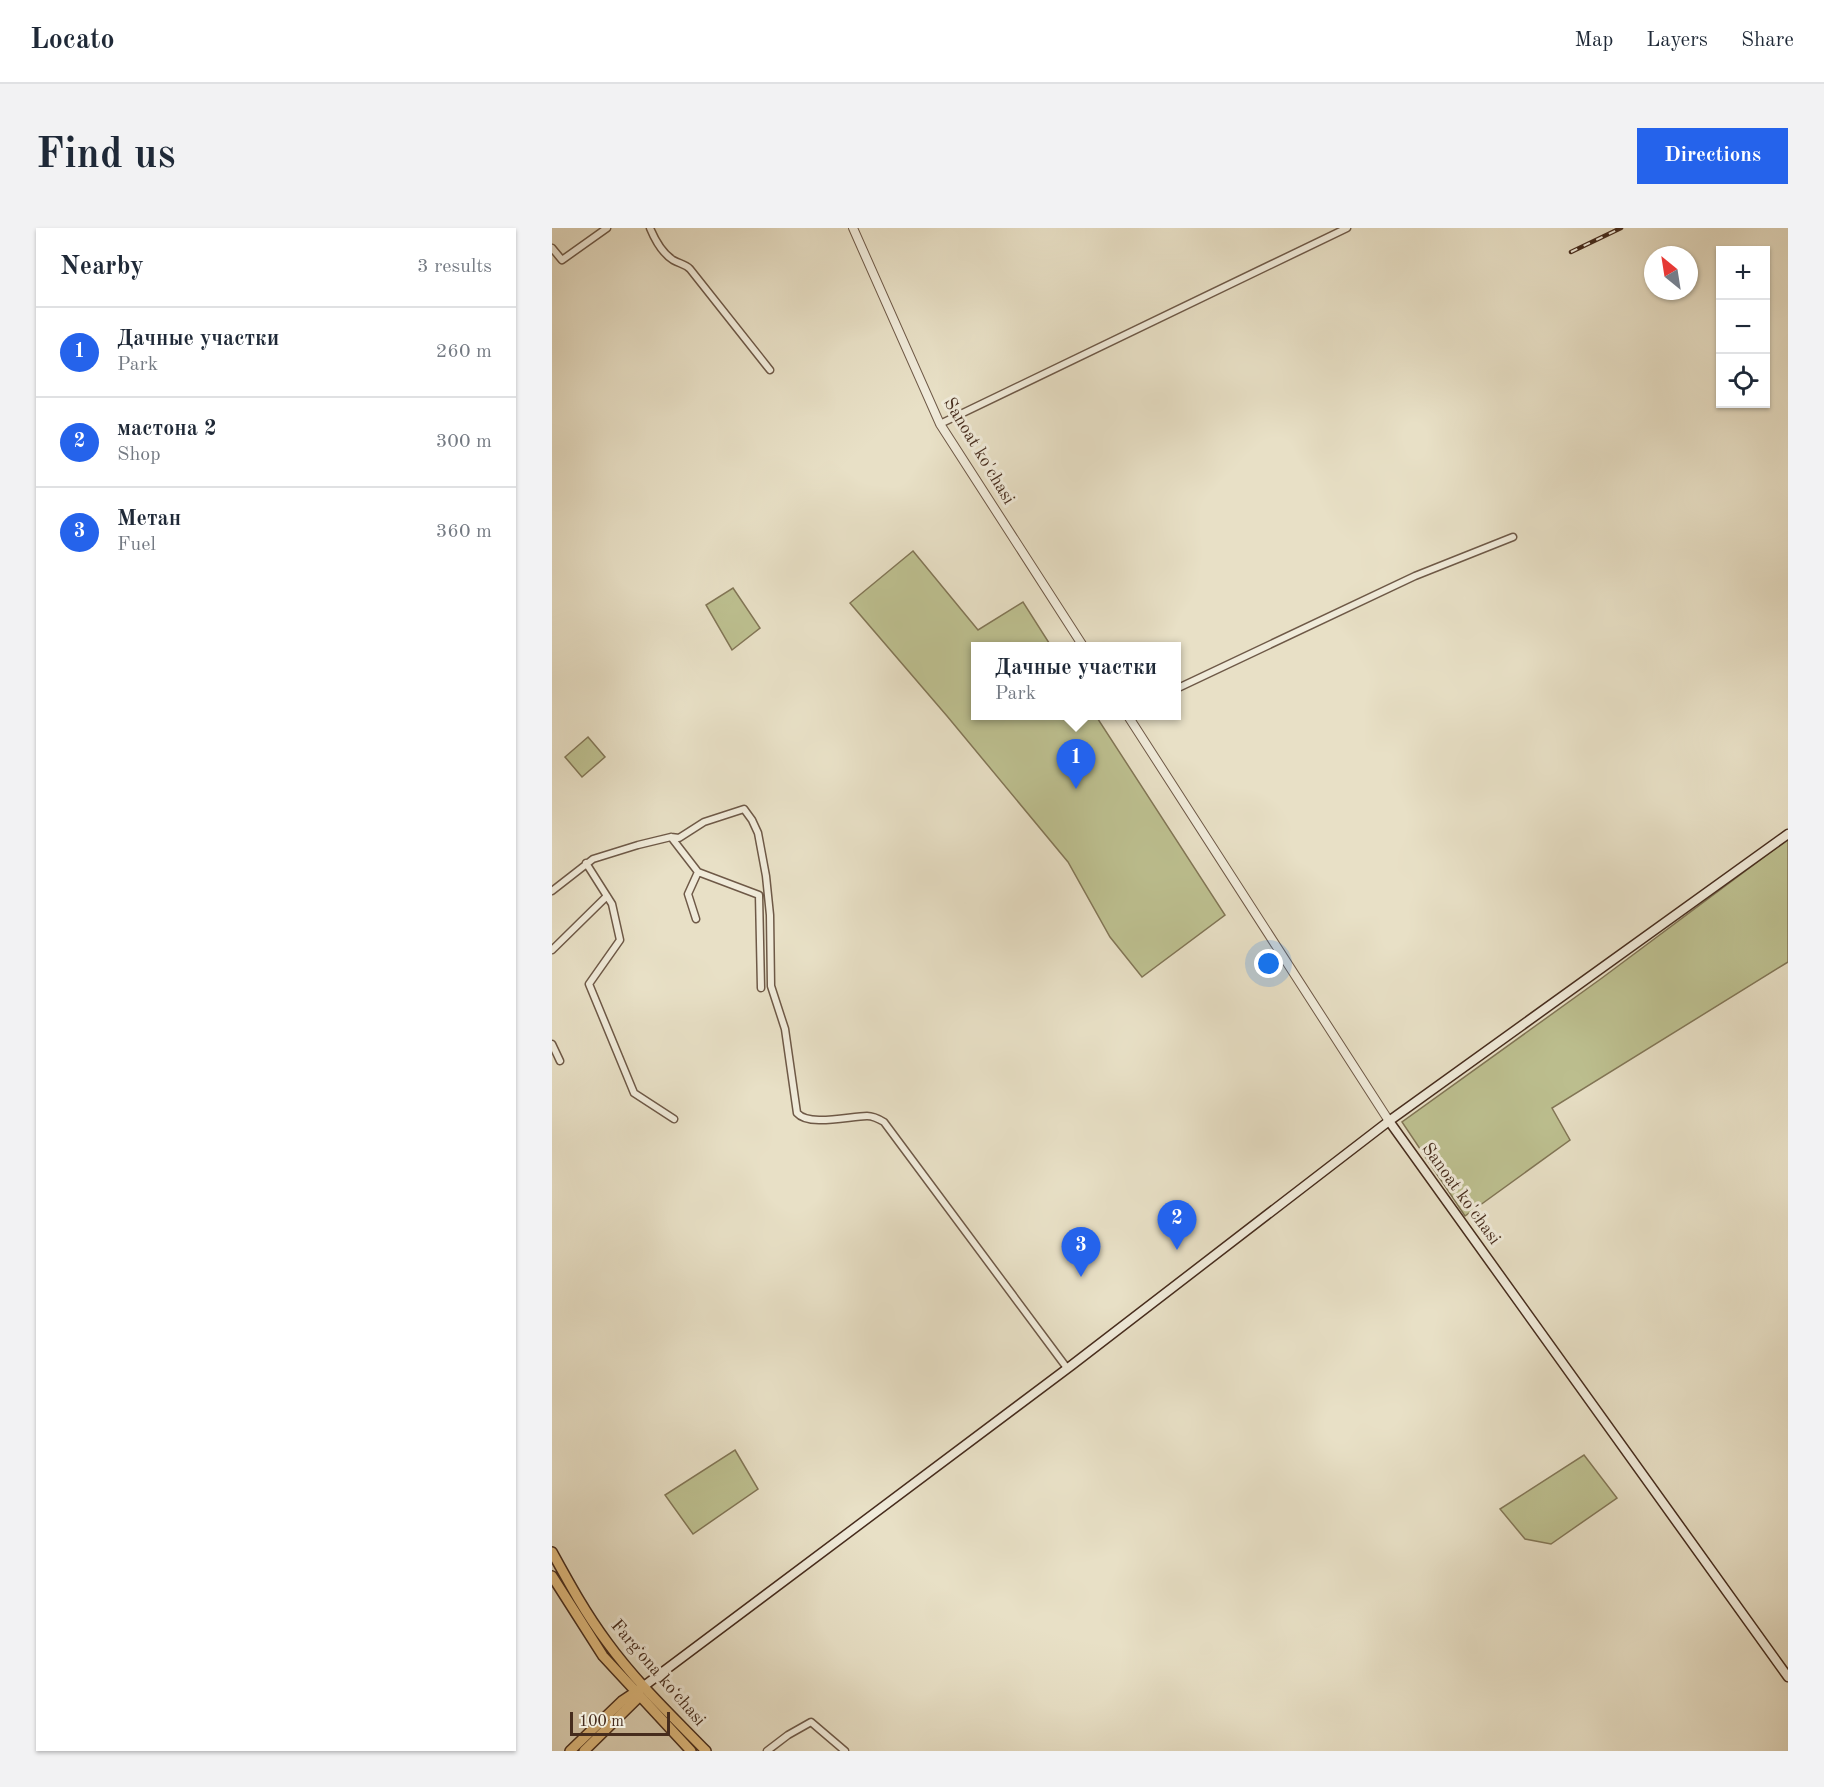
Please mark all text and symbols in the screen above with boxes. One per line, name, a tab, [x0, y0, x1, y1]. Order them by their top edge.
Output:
text: Locato	[30, 27, 115, 55]
text: Map	[1574, 30, 1613, 51]
text: Layers	[1646, 30, 1708, 51]
text: Share	[1741, 30, 1794, 51]
button: Directions	[1637, 128, 1788, 184]
text: Find us	[36, 135, 175, 177]
north arrow	[1644, 246, 1698, 300]
map controls	[1716, 246, 1770, 408]
button: +	[1716, 246, 1770, 300]
text: Nearby	[60, 254, 144, 280]
text: 3 results	[417, 257, 492, 277]
button: −	[1716, 300, 1770, 354]
text: Дачные участки	[117, 328, 279, 350]
text: 1	[74, 342, 85, 362]
text: 260 m	[436, 342, 492, 362]
button: locate	[1716, 354, 1770, 408]
text: Park	[117, 355, 158, 375]
street label: Sanoat ko'chasi	[940, 395, 1018, 508]
text: мастона 2	[117, 418, 217, 440]
text: 2	[74, 432, 85, 452]
text: 300 m	[436, 432, 492, 452]
text: Shop	[117, 445, 161, 465]
text: Метан	[117, 508, 181, 530]
text: 3	[74, 522, 85, 542]
text: 360 m	[436, 522, 492, 542]
text: Fuel	[117, 535, 156, 555]
popup	[971, 642, 1181, 720]
text: Дачные участки	[995, 657, 1157, 679]
text: Park	[995, 684, 1036, 704]
pin: 1	[1056, 740, 1096, 789]
your location	[1254, 949, 1283, 978]
street label: Sanoat ko'chasi	[1418, 1140, 1504, 1248]
pin: 2	[1158, 1200, 1196, 1250]
pin: 3	[1062, 1228, 1100, 1277]
street label: Fargʻona koʻchasi	[607, 1616, 709, 1730]
scale bar	[570, 1709, 670, 1736]
text: 100 m	[579, 1714, 624, 1730]

